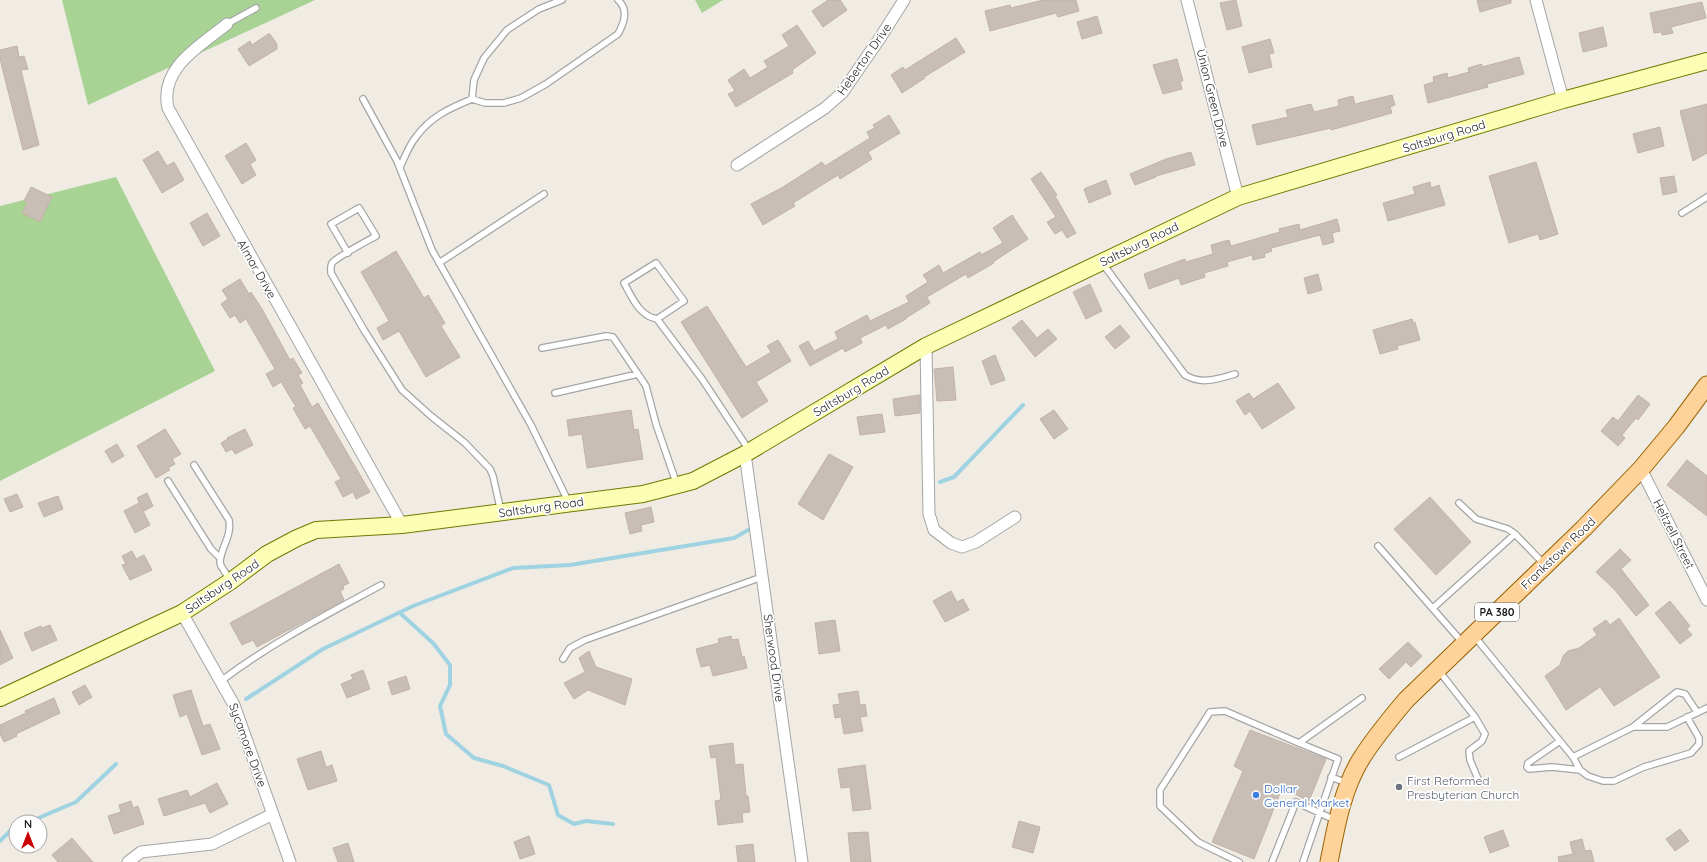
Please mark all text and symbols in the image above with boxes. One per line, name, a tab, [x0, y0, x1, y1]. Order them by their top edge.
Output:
street label: Heberton Drive	[834, 20, 894, 98]
street label: Union Green Drive	[1194, 47, 1233, 149]
street label: Saltsburg Road	[1401, 116, 1487, 156]
street label: Saltsburg Road	[1097, 218, 1181, 270]
street label: Almar Drive	[234, 237, 280, 301]
street label: Saltsburg Road	[810, 362, 892, 420]
street label: Saltsburg Road	[497, 494, 585, 520]
street label: Heltzell Street	[1650, 497, 1698, 571]
street label: Frankstown Road	[1518, 514, 1598, 592]
street label: Saltsburg Road	[182, 556, 262, 616]
road number: PA 380	[1475, 603, 1519, 621]
street label: Sherwood Drive	[760, 613, 788, 703]
street label: Sycamore Drive	[226, 701, 270, 789]
place label: First Reformed Presbyterian Church	[1407, 773, 1519, 802]
place label: Dollar General Market	[1264, 781, 1349, 810]
marker: First Reformed Presbyterian Church	[1394, 782, 1404, 792]
marker: Dollar General Market	[1251, 790, 1261, 800]
north arrow	[8, 814, 48, 854]
text: N	[24, 817, 32, 831]

